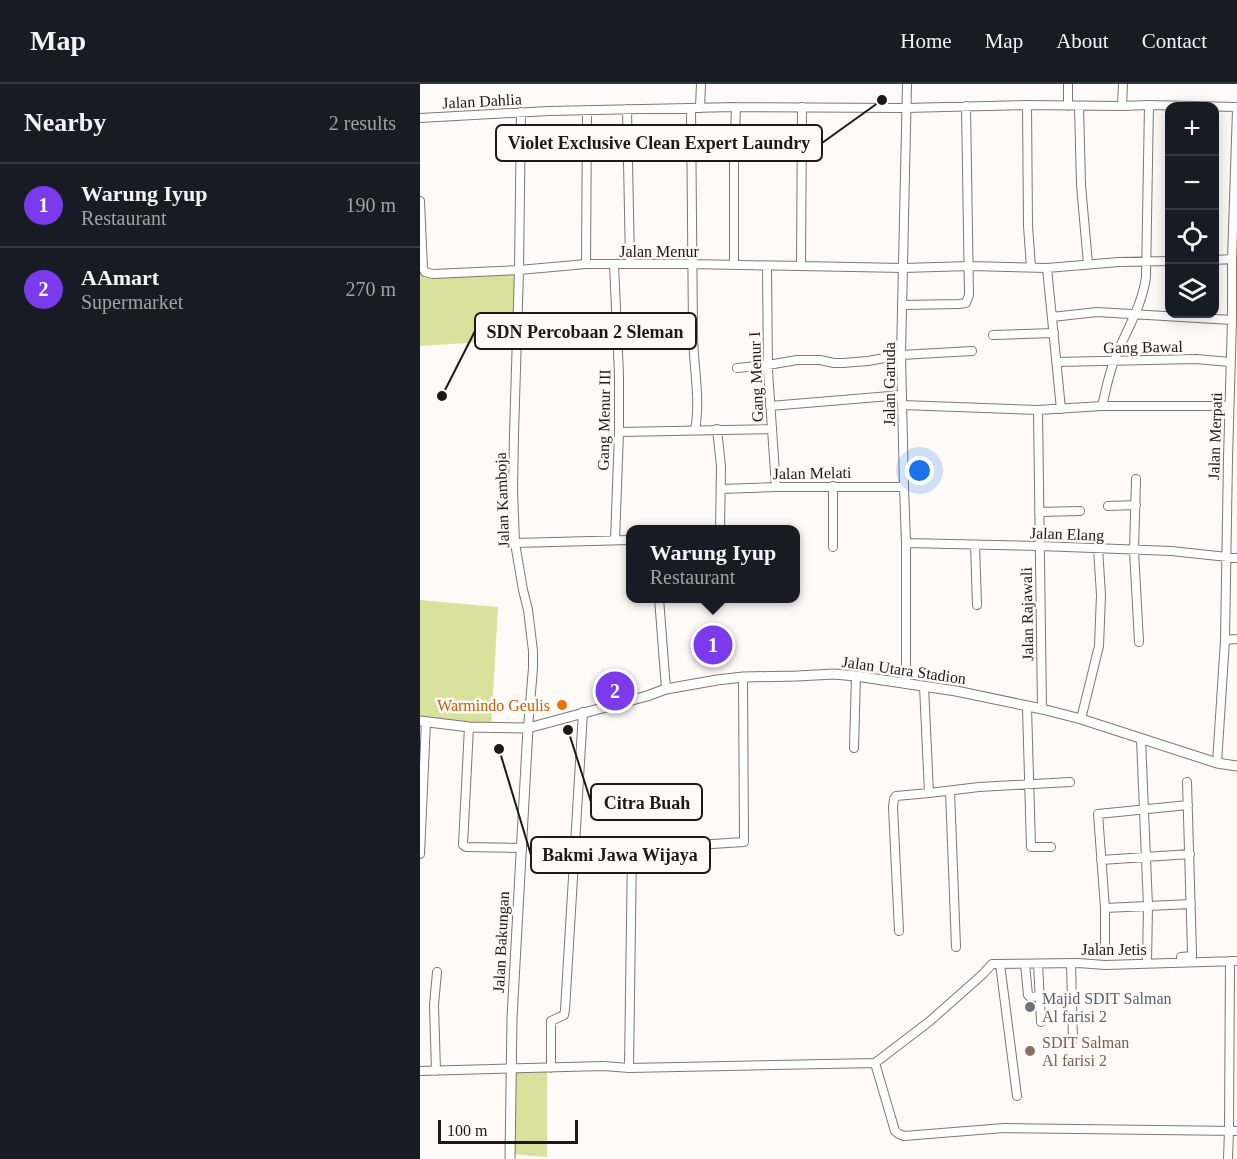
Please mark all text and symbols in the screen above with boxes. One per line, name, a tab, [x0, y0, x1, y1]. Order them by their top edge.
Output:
text: Map	[30, 25, 86, 56]
text: Home	[900, 29, 952, 53]
text: Map	[985, 29, 1023, 53]
text: About	[1056, 29, 1109, 53]
text: Contact	[1142, 29, 1207, 53]
street label: Jalan Dahlia	[442, 90, 522, 112]
map controls	[1165, 102, 1219, 318]
button: +	[1165, 102, 1219, 156]
text: Nearby	[24, 108, 106, 137]
text: 2 results	[329, 112, 396, 134]
callout: Violet Exclusive Clean Expert Laundry	[496, 125, 822, 161]
text: Violet Exclusive Clean Expert Laundry	[508, 133, 810, 153]
button: −	[1165, 156, 1219, 210]
text: Warung Iyup	[81, 181, 208, 206]
text: 1	[39, 194, 49, 216]
text: 190 m	[345, 194, 396, 216]
text: Restaurant	[81, 207, 167, 229]
button: locate	[1165, 210, 1219, 264]
street label: Jalan Menur	[619, 243, 699, 260]
button: layers	[1165, 264, 1219, 318]
text: AAmart	[81, 265, 159, 290]
text: 2	[39, 278, 49, 300]
text: 270 m	[345, 278, 396, 300]
text: Supermarket	[81, 291, 183, 313]
callout: SDN Percobaan 2 Sleman	[475, 313, 696, 349]
text: SDN Percobaan 2 Sleman	[486, 322, 684, 342]
street label: Gang Menur I	[746, 331, 767, 423]
street label: Gang Bawal	[1103, 338, 1183, 357]
street label: Jalan Garuda	[881, 342, 898, 426]
street label: Gang Menur III	[595, 369, 614, 471]
street label: Jalan Merpati	[1205, 391, 1226, 480]
street label: Jalan Kamboja	[492, 452, 513, 548]
your location	[905, 456, 934, 485]
street label: Jalan Melati	[773, 464, 852, 482]
street label: Jalan Elang	[1030, 524, 1104, 545]
popup	[626, 525, 800, 603]
text: Warung Iyup	[650, 540, 776, 565]
text: Restaurant	[650, 566, 735, 588]
street label: Jalan Rajawali	[1018, 566, 1037, 661]
pin: 1	[694, 622, 732, 668]
street label: Jalan Utara Stadion	[841, 653, 967, 687]
pin: 2	[596, 668, 634, 714]
place label: Warmindo Geulis	[437, 697, 550, 714]
marker: Warmindo Geulis	[555, 698, 569, 712]
callout: Citra Buah	[591, 784, 702, 820]
text: Citra Buah	[604, 793, 690, 813]
callout: Bakmi Jawa Wijaya	[531, 837, 710, 873]
text: Bakmi Jawa Wijaya	[542, 845, 698, 865]
street label: Jalan Bakungan	[490, 891, 513, 993]
street label: Jalan Jetis	[1081, 941, 1147, 958]
place label: Majid SDIT Salman Al farisi 2	[1042, 990, 1171, 1025]
marker: Majid SDIT Salman Al farisi 2	[1023, 1000, 1037, 1014]
place label: SDIT Salman Al farisi 2	[1042, 1034, 1129, 1069]
marker: SDIT Salman Al farisi 2	[1023, 1044, 1037, 1058]
scale bar	[438, 1117, 578, 1144]
text: 100 m	[447, 1122, 487, 1139]

